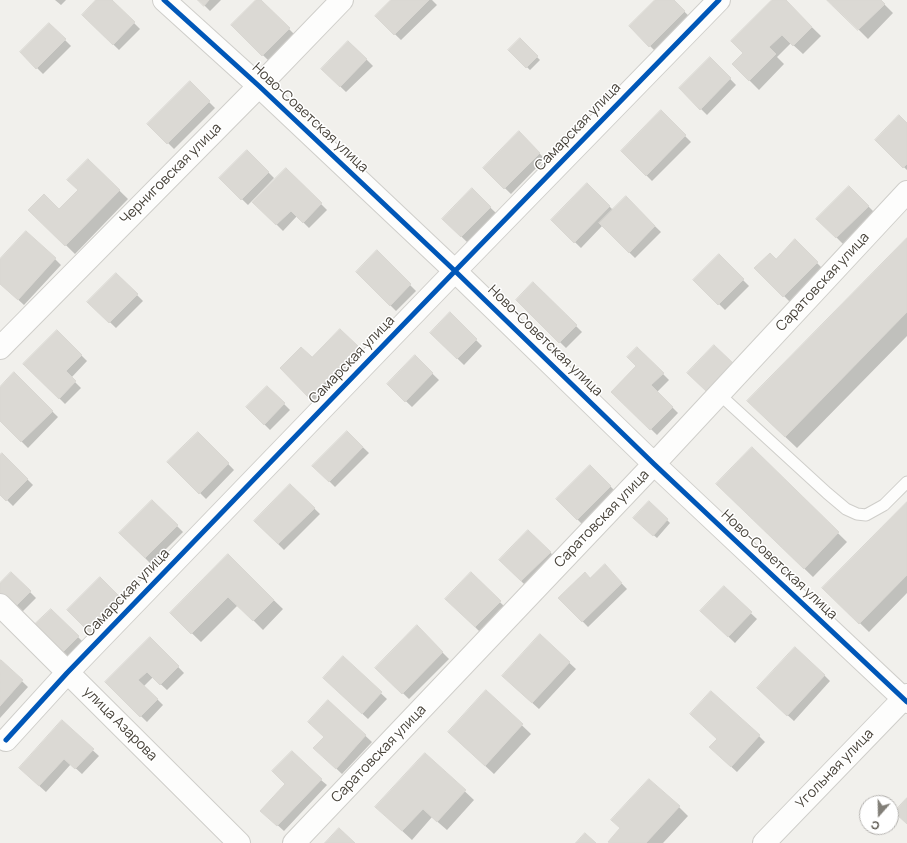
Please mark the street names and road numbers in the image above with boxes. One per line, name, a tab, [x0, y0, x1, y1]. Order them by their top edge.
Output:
street label: Ново-Советская улица	[248, 60, 372, 176]
street label: Самарская улица	[532, 79, 624, 175]
street label: Черниговская улица	[117, 120, 225, 228]
street label: Саратовская улица	[773, 229, 873, 335]
street label: Ново-Советская улица	[484, 282, 606, 400]
street label: Самарская улица	[306, 312, 398, 408]
street label: Саратовская улица	[551, 467, 653, 571]
street label: Ново-Советская улица	[717, 507, 841, 623]
street label: Самарская улица	[81, 545, 173, 641]
street label: улица Азарова	[79, 683, 161, 765]
street label: Саратовская улица	[328, 702, 430, 806]
street label: Угольная улица	[793, 726, 877, 812]

